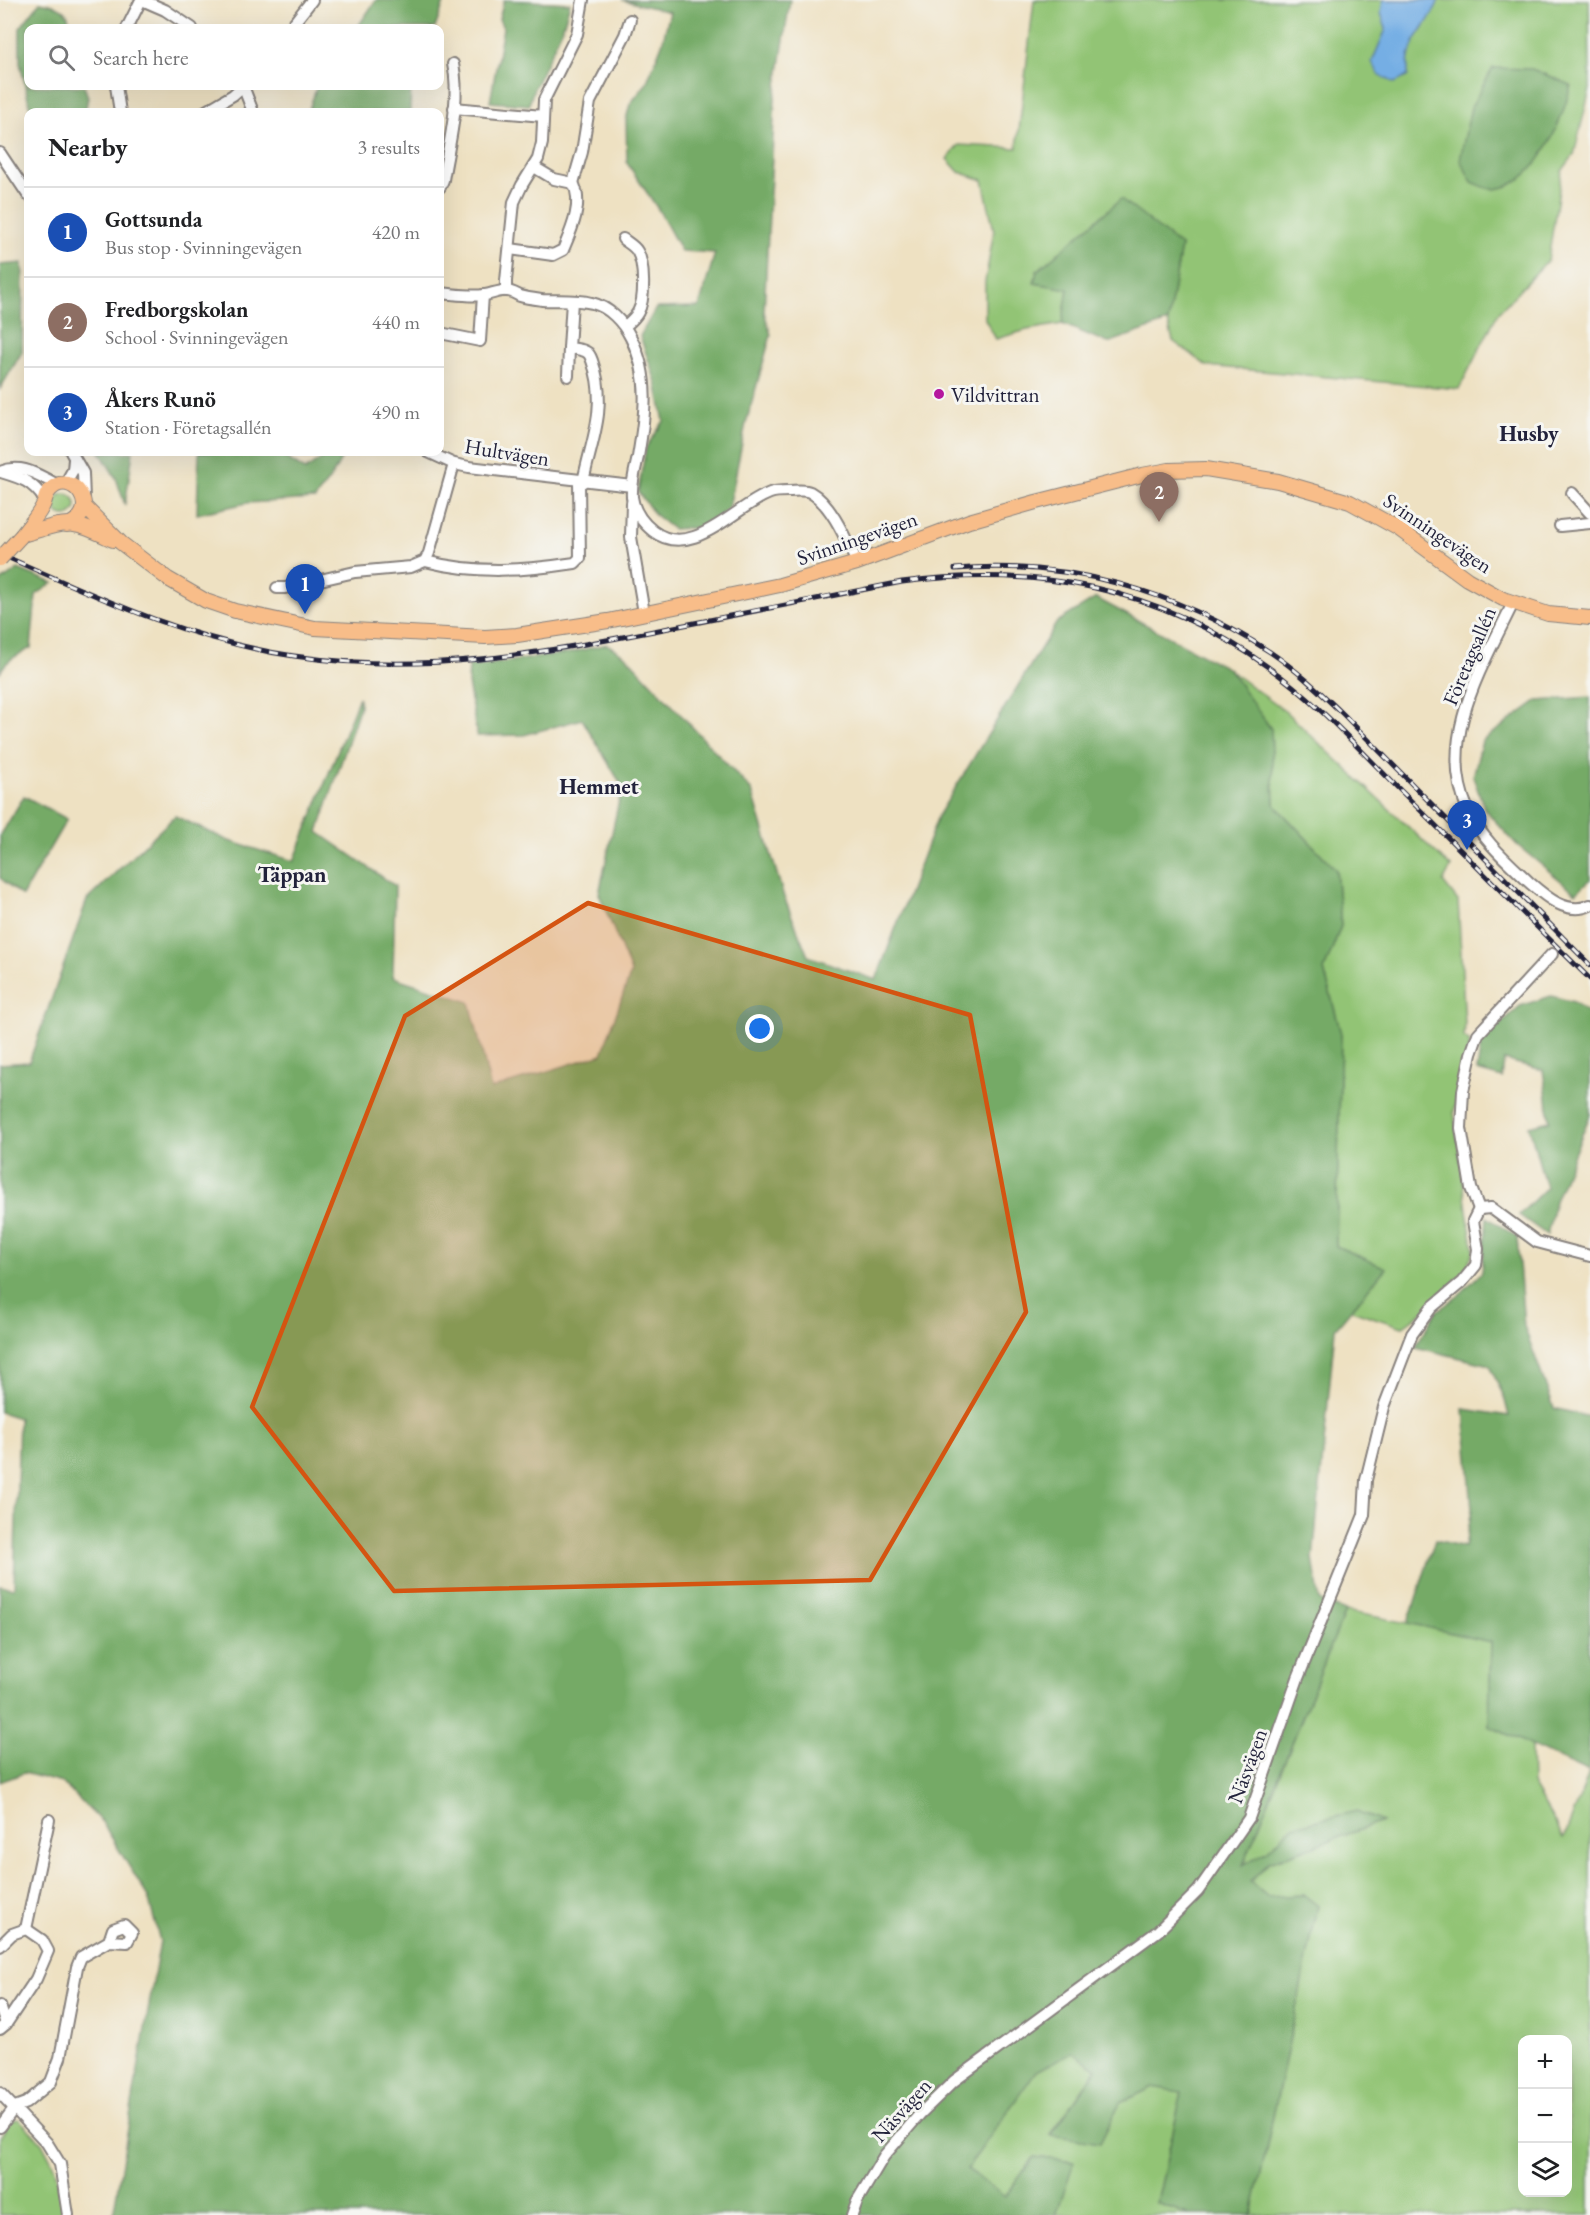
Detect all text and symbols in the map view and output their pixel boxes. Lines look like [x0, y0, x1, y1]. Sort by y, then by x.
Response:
search box [24, 24, 444, 90]
icon: search [45, 41, 78, 74]
text: Search here [93, 43, 188, 72]
text: Nearby [48, 130, 128, 164]
text: 3 results [357, 134, 420, 160]
text: Gottsunda [105, 205, 203, 234]
text: 1 [62, 219, 73, 245]
text: 420 m [372, 219, 420, 245]
text: Bus stop · Svinningevägen [105, 234, 302, 260]
text: Fredborgskolan [105, 295, 249, 324]
text: 2 [62, 309, 73, 335]
text: 440 m [372, 309, 420, 335]
text: School · Svinningevägen [105, 324, 289, 350]
place label: Vildvittran [951, 381, 1040, 408]
text: Åkers Runö [105, 385, 216, 414]
marker: Vildvittran [932, 387, 946, 401]
text: 3 [62, 399, 73, 425]
text: 490 m [372, 399, 420, 425]
text: Station · Företagsallén [105, 414, 272, 440]
district label: Husby [1499, 419, 1559, 448]
street label: Hultvägen [463, 432, 551, 472]
pin: 2 [1140, 472, 1178, 522]
street label: Svinningevägen [1378, 487, 1498, 579]
street label: Svinningevägen [793, 505, 921, 571]
pin: 1 [286, 564, 324, 614]
street label: Företagsallén [1436, 603, 1502, 709]
district label: Hemmet [559, 772, 640, 801]
pin: 3 [1448, 800, 1486, 850]
district label: Täppan [258, 860, 327, 889]
your location [745, 1014, 774, 1043]
street label: Näsvägen [1221, 1725, 1273, 1807]
map controls [1518, 2035, 1572, 2197]
button: + [1518, 2035, 1572, 2089]
street label: Näsvägen [865, 2072, 937, 2148]
button: − [1518, 2089, 1572, 2143]
button: layers [1518, 2143, 1572, 2197]

